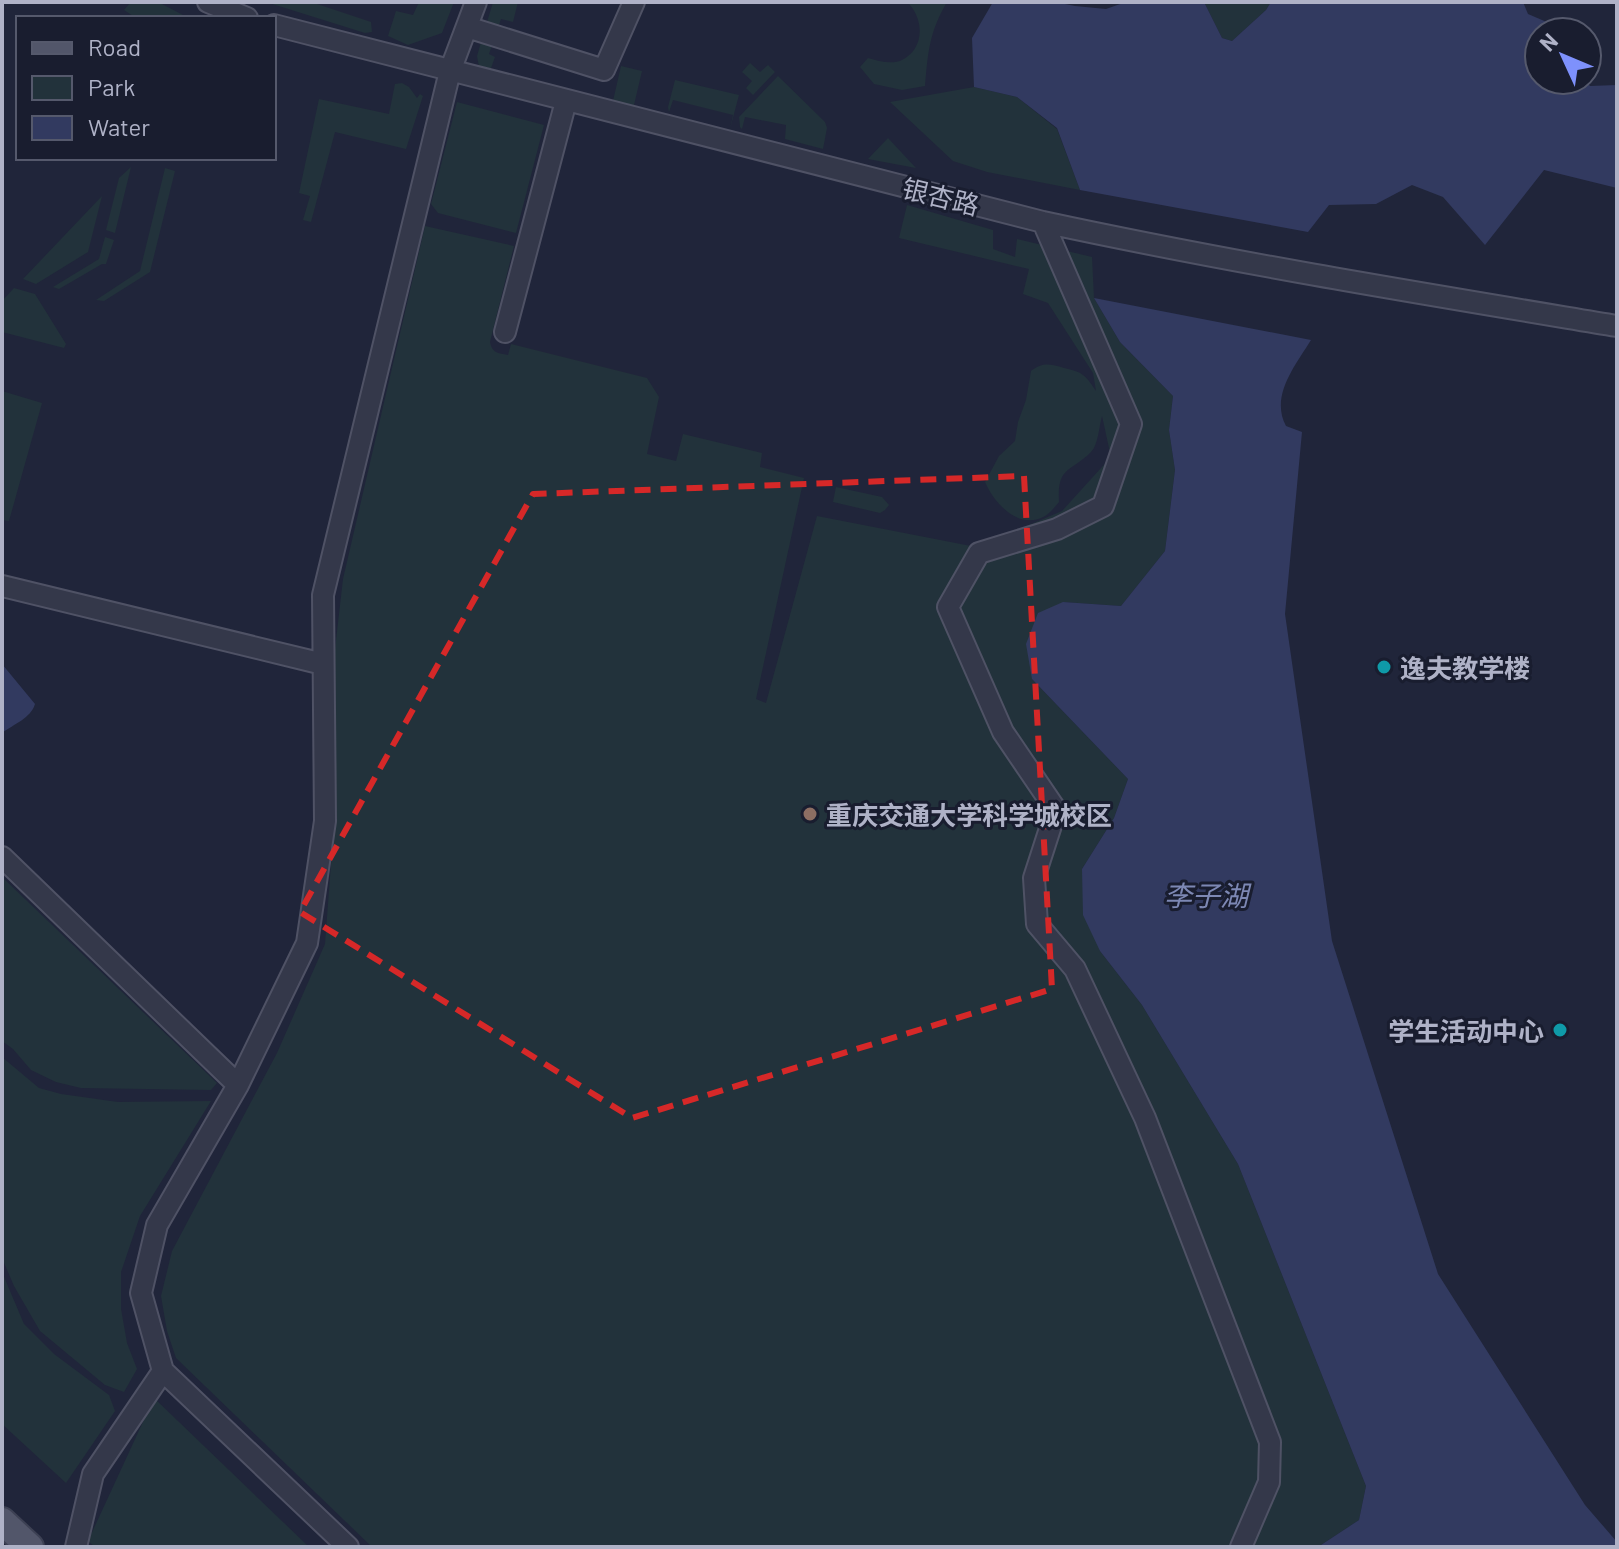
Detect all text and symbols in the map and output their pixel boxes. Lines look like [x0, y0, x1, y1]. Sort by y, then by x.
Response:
legend [16, 16, 276, 160]
north arrow [1523, 16, 1603, 96]
text: N [1533, 27, 1562, 56]
text: Road [88, 32, 141, 61]
text: Park [88, 72, 135, 101]
text: Water [88, 112, 150, 141]
street label: 银杏路 [899, 172, 983, 220]
place label: 逸夫教学楼 [1400, 652, 1530, 683]
marker: 逸夫教学楼 [1375, 658, 1393, 676]
place label: 重庆交通大学科学城校区 [826, 799, 1112, 830]
marker: 重庆交通大学科学城校区 [801, 805, 819, 823]
water label: 李子湖 [1164, 878, 1252, 912]
place label: 学生活动中心 [1388, 1015, 1544, 1046]
marker: 学生活动中心 [1551, 1021, 1569, 1039]

